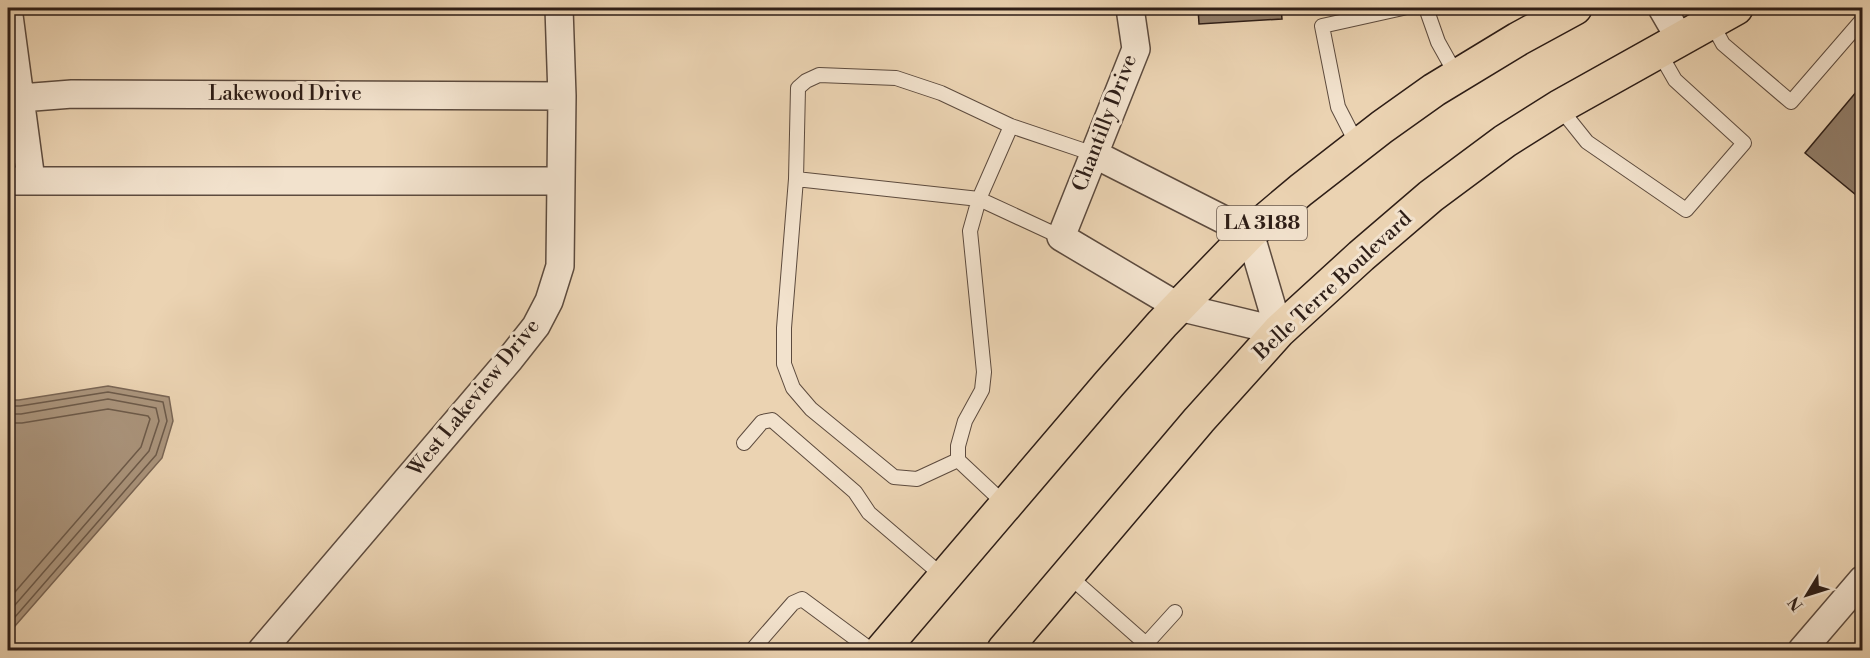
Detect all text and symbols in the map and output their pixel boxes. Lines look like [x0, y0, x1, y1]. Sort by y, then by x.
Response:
street label: Chantilly Drive [1067, 51, 1143, 195]
street label: Lakewood Drive [208, 81, 362, 107]
road number: LA 3188 [1217, 206, 1307, 240]
street label: Belle Terre Boulevard [1248, 206, 1417, 367]
street label: West Lakeview Drive [402, 314, 546, 483]
north arrow [1777, 565, 1837, 625]
text: N [1784, 592, 1808, 615]

